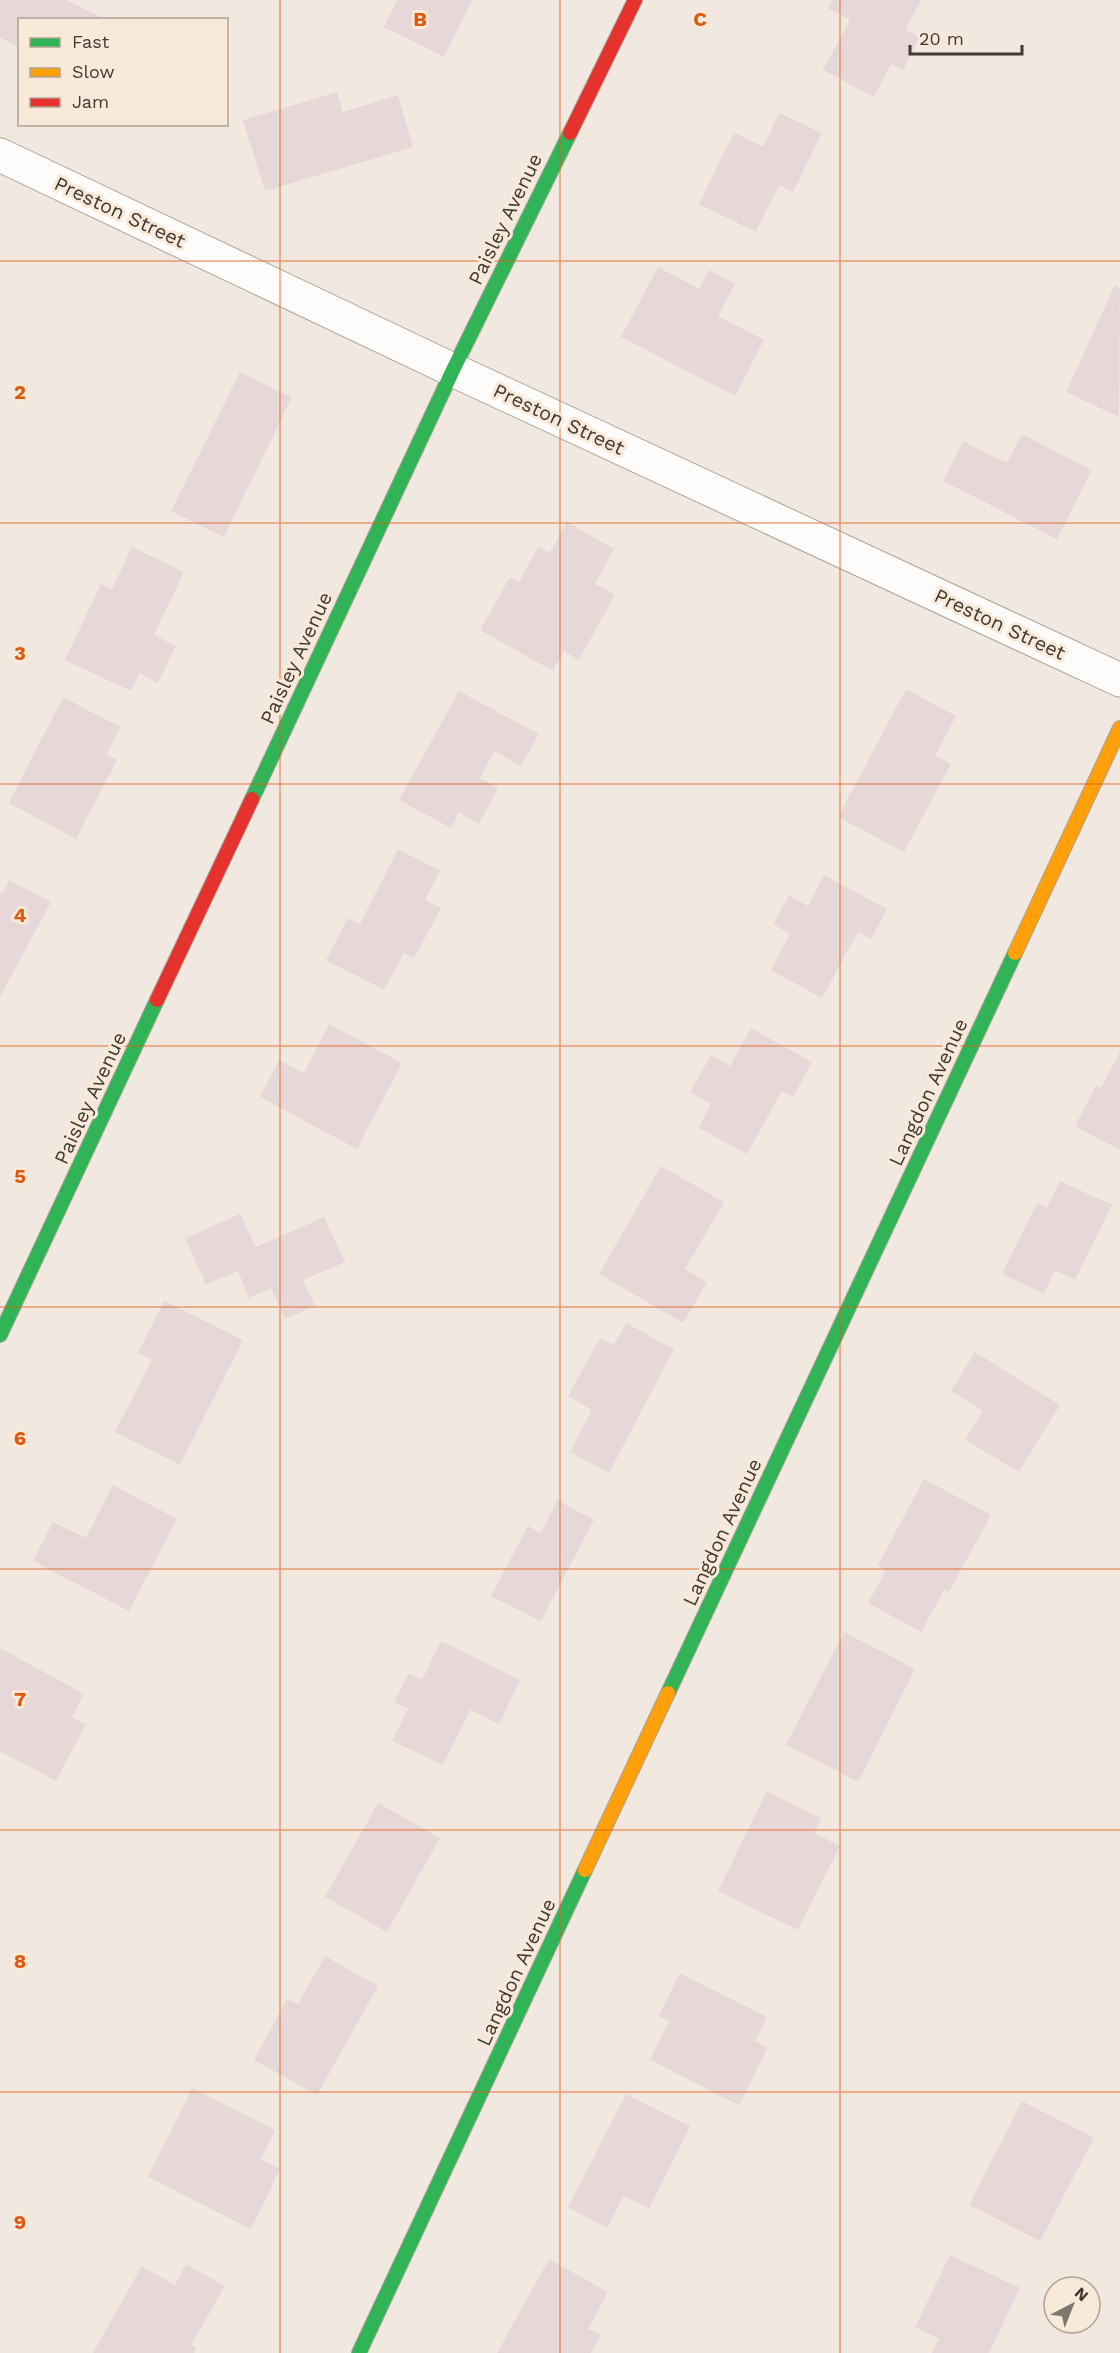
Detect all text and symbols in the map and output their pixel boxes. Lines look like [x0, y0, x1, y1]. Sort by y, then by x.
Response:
text: B [413, 7, 427, 31]
text: C [693, 7, 707, 31]
legend [18, 18, 228, 126]
scale bar [910, 18, 1022, 56]
text: 20 m [919, 28, 964, 49]
text: Fast [72, 31, 110, 52]
text: Slow [72, 61, 115, 82]
text: Jam [72, 91, 109, 112]
street label: Paisley Avenue [463, 149, 547, 289]
street label: Preston Street [51, 171, 190, 253]
street label: Preston Street [490, 378, 629, 460]
text: 2 [14, 380, 26, 404]
street label: Preston Street [931, 583, 1070, 665]
street label: Paisley Avenue [255, 588, 337, 728]
text: 3 [14, 641, 26, 665]
text: 4 [14, 903, 27, 927]
street label: Langdon Avenue [883, 1014, 973, 1170]
street label: Paisley Avenue [49, 1028, 131, 1168]
text: 5 [14, 1164, 26, 1188]
text: 6 [14, 1426, 26, 1450]
street label: Langdon Avenue [677, 1454, 767, 1610]
text: 7 [14, 1687, 26, 1711]
street label: Langdon Avenue [471, 1894, 561, 2050]
text: 8 [14, 1949, 26, 1973]
text: 9 [14, 2210, 26, 2234]
north arrow [1042, 2275, 1102, 2335]
text: N [1071, 2283, 1092, 2305]

